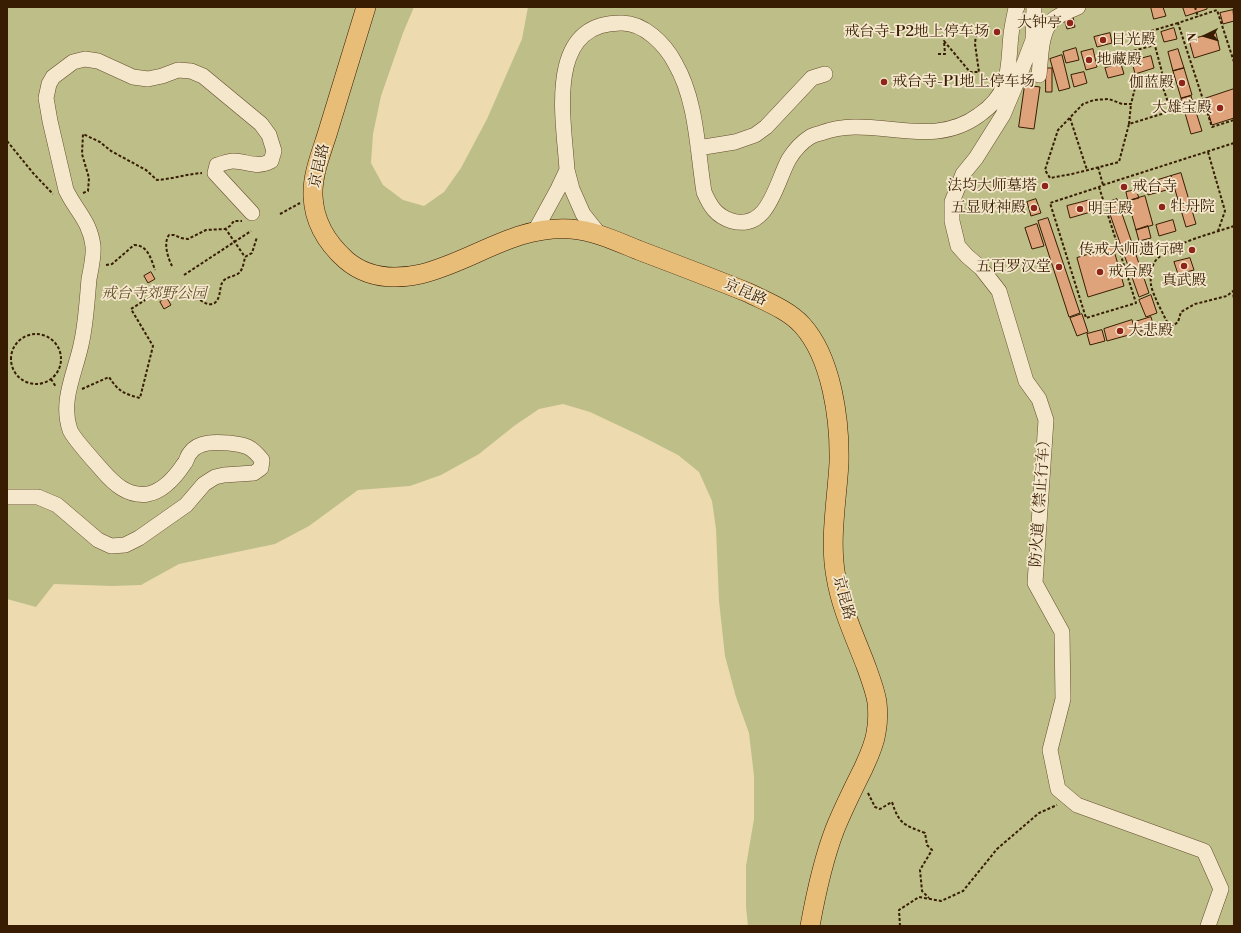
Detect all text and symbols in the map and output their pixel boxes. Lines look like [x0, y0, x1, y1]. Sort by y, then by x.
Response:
place label: 大钟亭 [1017, 14, 1062, 32]
north arrow [1185, 16, 1225, 56]
marker: 大钟亭 [1065, 18, 1075, 28]
place label: 戒台寺-P2地上停车场 [844, 23, 989, 41]
marker: 戒台寺-P2地上停车场 [992, 27, 1002, 37]
place label: 日光殿 [1111, 31, 1156, 49]
text: N [1186, 32, 1200, 42]
marker: 日光殿 [1098, 35, 1108, 45]
place label: 地藏殿 [1097, 51, 1142, 69]
marker: 地藏殿 [1084, 55, 1094, 65]
place label: 戒台寺-P1地上停车场 [892, 73, 1035, 91]
place label: 伽蓝殿 [1129, 74, 1174, 92]
marker: 戒台寺-P1地上停车场 [879, 77, 889, 87]
marker: 伽蓝殿 [1177, 78, 1187, 88]
place label: 大雄宝殿 [1152, 99, 1212, 117]
marker: 大雄宝殿 [1215, 103, 1225, 113]
street label: 京昆路 [306, 142, 334, 190]
place label: 法均大师墓塔 [947, 177, 1037, 195]
place label: 戒台寺 [1132, 178, 1177, 196]
marker: 法均大师墓塔 [1040, 181, 1050, 191]
marker: 戒台寺 [1119, 182, 1129, 192]
place label: 牡丹院 [1170, 198, 1215, 216]
place label: 五显财神殿 [951, 199, 1026, 217]
place label: 明王殿 [1088, 200, 1133, 218]
marker: 牡丹院 [1157, 202, 1167, 212]
marker: 五显财神殿 [1029, 203, 1039, 213]
marker: 明王殿 [1075, 204, 1085, 214]
place label: 传戒大师遗行碑 [1079, 241, 1184, 259]
marker: 传戒大师遗行碑 [1187, 245, 1197, 255]
place label: 五百罗汉堂 [976, 258, 1051, 276]
marker: 真武殿 [1179, 261, 1189, 271]
marker: 五百罗汉堂 [1054, 262, 1064, 272]
place label: 戒台殿 [1108, 263, 1153, 281]
marker: 戒台殿 [1095, 267, 1105, 277]
place label: 真武殿 [1162, 272, 1206, 290]
street label: 京昆路 [721, 276, 769, 310]
park label: 戒台寺郊野公园 [102, 285, 206, 303]
place label: 大悲殿 [1128, 322, 1173, 340]
marker: 大悲殿 [1115, 326, 1125, 336]
street label: 防火道（禁止行车） [1027, 432, 1055, 568]
street label: 京昆路 [828, 574, 858, 622]

